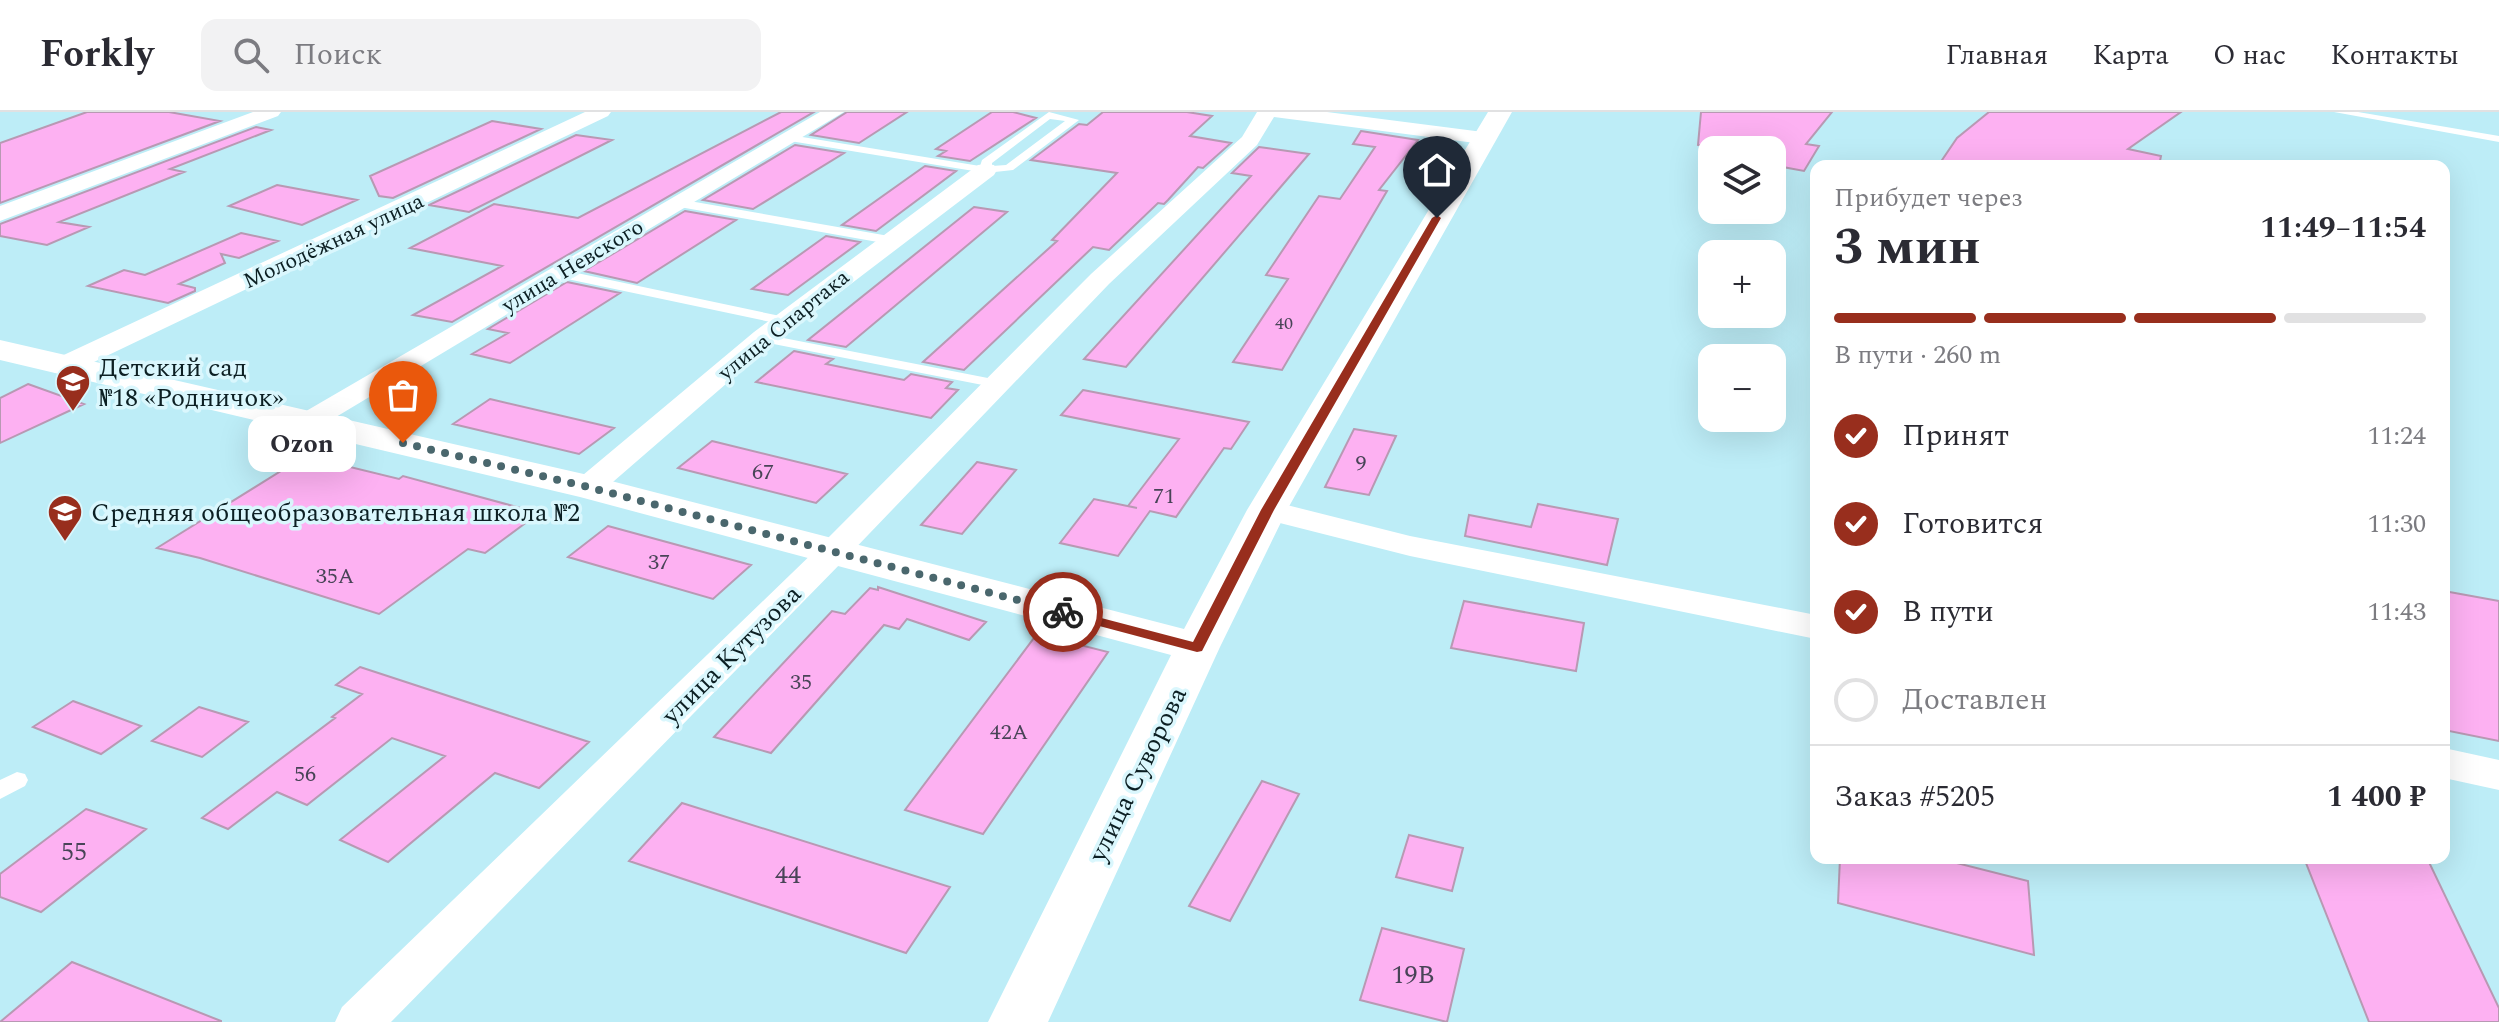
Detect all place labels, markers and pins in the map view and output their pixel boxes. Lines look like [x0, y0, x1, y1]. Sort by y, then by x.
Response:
pin [1403, 136, 1471, 218]
place label: Детский сад №18 «Родничок» [99, 348, 284, 418]
pin [369, 361, 437, 443]
school or university icon: Детский сад №18 «Родничок» [54, 363, 92, 413]
callout: Ozon [247, 415, 355, 471]
school or university icon: Средняя общеобразовательная школа №2 [46, 493, 84, 543]
place label: Средняя общеобразовательная школа №2 [91, 493, 580, 533]

